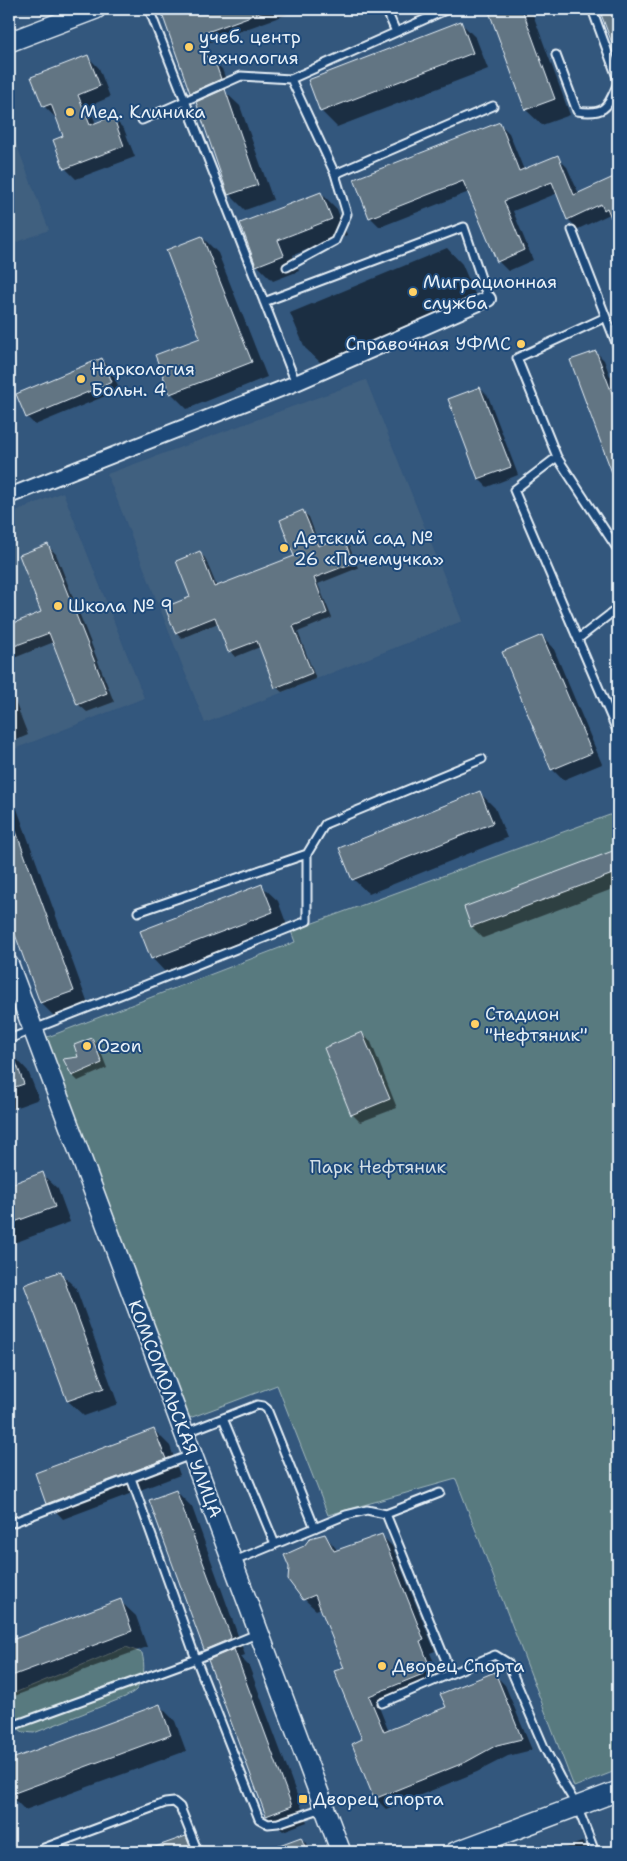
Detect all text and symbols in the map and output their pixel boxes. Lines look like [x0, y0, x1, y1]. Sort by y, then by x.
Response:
place label: учеб. центр Технология [199, 25, 301, 70]
marker: учеб. центр Технология [183, 41, 195, 53]
place label: Мед. Клиника [80, 100, 205, 124]
marker: Мед. Клиника [64, 106, 76, 118]
place label: Миграционная служба [423, 270, 557, 315]
marker: Миграционная служба [407, 286, 419, 298]
place label: Справочная УФМС [345, 332, 511, 356]
marker: Справочная УФМС [515, 338, 527, 350]
place label: Наркология Больн. 4 [91, 357, 195, 402]
marker: Наркология Больн. 4 [75, 373, 87, 385]
place label: Детский сад № 26 «Почемучка» [294, 526, 444, 571]
marker: Детский сад № 26 «Почемучка» [278, 542, 290, 554]
place label: Школа № 9 [68, 594, 173, 618]
marker: Школа № 9 [52, 600, 64, 612]
place label: Стадион "Нефтяник" [485, 1002, 588, 1047]
marker: Стадион "Нефтяник" [469, 1018, 481, 1030]
place label: Ozon [97, 1034, 142, 1058]
marker: Ozon [81, 1040, 93, 1052]
park label: Парк Нефтяник [310, 1155, 447, 1179]
street label: КОМСОМОЛЬСКАЯ УЛИЦА [122, 1297, 228, 1521]
place label: Дворец Спорта [392, 1654, 525, 1678]
marker: Дворец Спорта [376, 1660, 388, 1672]
place label: Дворец спорта [313, 1787, 444, 1811]
marker: Дворец спорта [297, 1793, 309, 1805]

